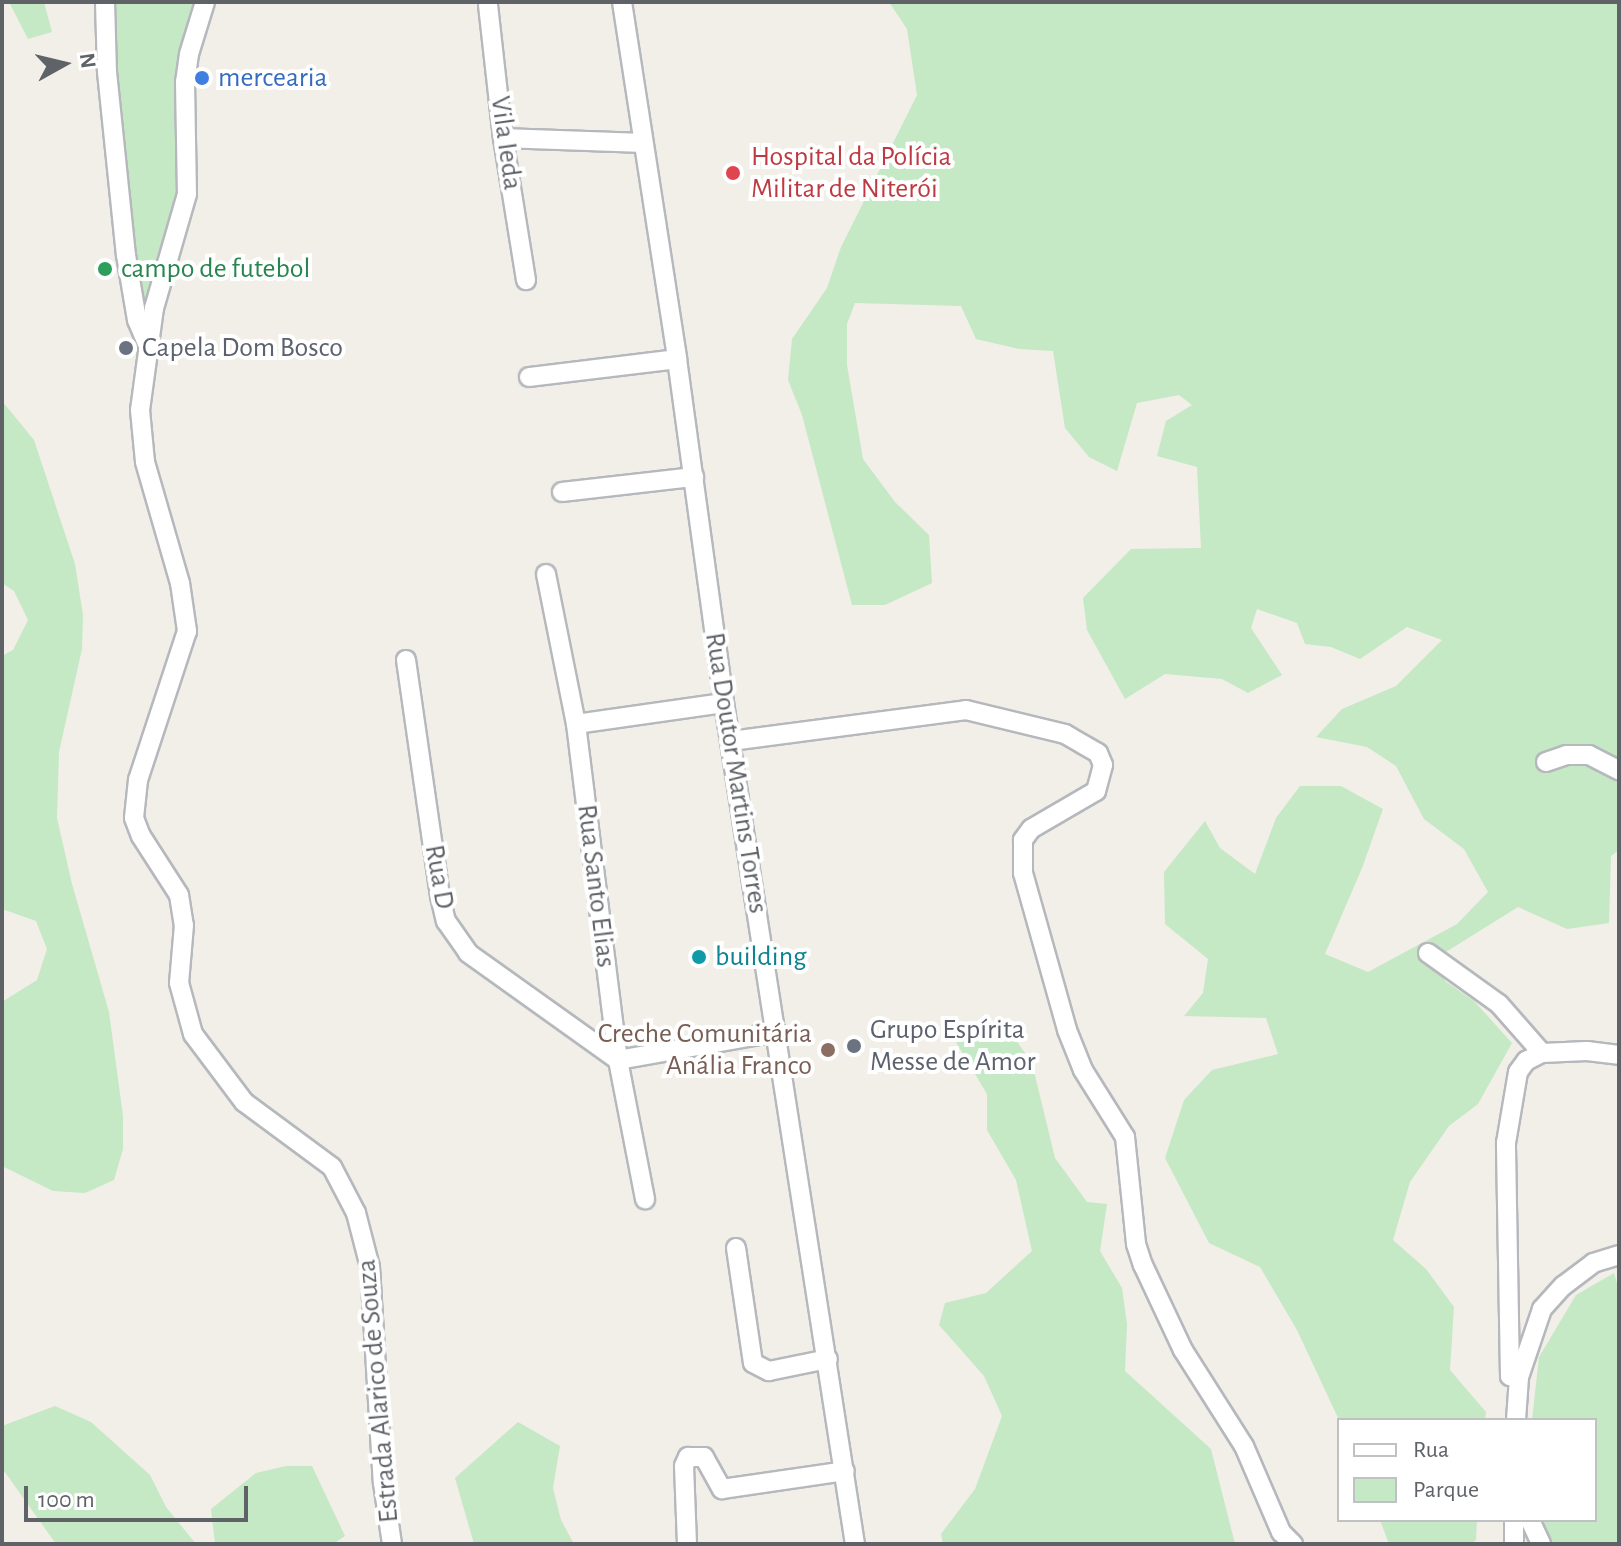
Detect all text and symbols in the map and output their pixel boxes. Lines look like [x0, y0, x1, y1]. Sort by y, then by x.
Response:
north arrow [24, 24, 104, 104]
text: N [76, 52, 100, 70]
place label: mercearia [218, 61, 327, 95]
marker: mercearia [193, 69, 211, 87]
street label: Vila Ieda [483, 94, 529, 192]
place label: Hospital da Polícia Militar de Niterói [751, 140, 952, 206]
marker: Hospital da Polícia Militar de Niterói [722, 162, 744, 184]
place label: campo de futebol [121, 252, 310, 286]
marker: campo de futebol [96, 260, 114, 278]
place label: Capela Dom Bosco [142, 331, 343, 365]
marker: Capela Dom Bosco [117, 339, 135, 357]
street label: Rua Doutor Martins Torres [697, 630, 775, 916]
street label: Rua Santo Elias [569, 803, 623, 969]
street label: Rua D [417, 842, 461, 912]
place label: building [715, 940, 807, 974]
marker: building [690, 948, 708, 966]
place label: Grupo Espírita Messe de Amor [870, 1013, 1036, 1079]
place label: Creche Comunitária Anália Franco [598, 1017, 812, 1083]
marker: Grupo Espírita Messe de Amor [845, 1037, 863, 1055]
marker: Creche Comunitária Anália Franco [819, 1041, 837, 1059]
street label: Estrada Alarico de Souza [350, 1258, 406, 1524]
legend [1337, 1418, 1597, 1522]
text: Rua [1413, 1438, 1449, 1462]
scale bar [28, 1470, 252, 1520]
text: Parque [1413, 1478, 1479, 1502]
text: 100 m [38, 1488, 95, 1512]

